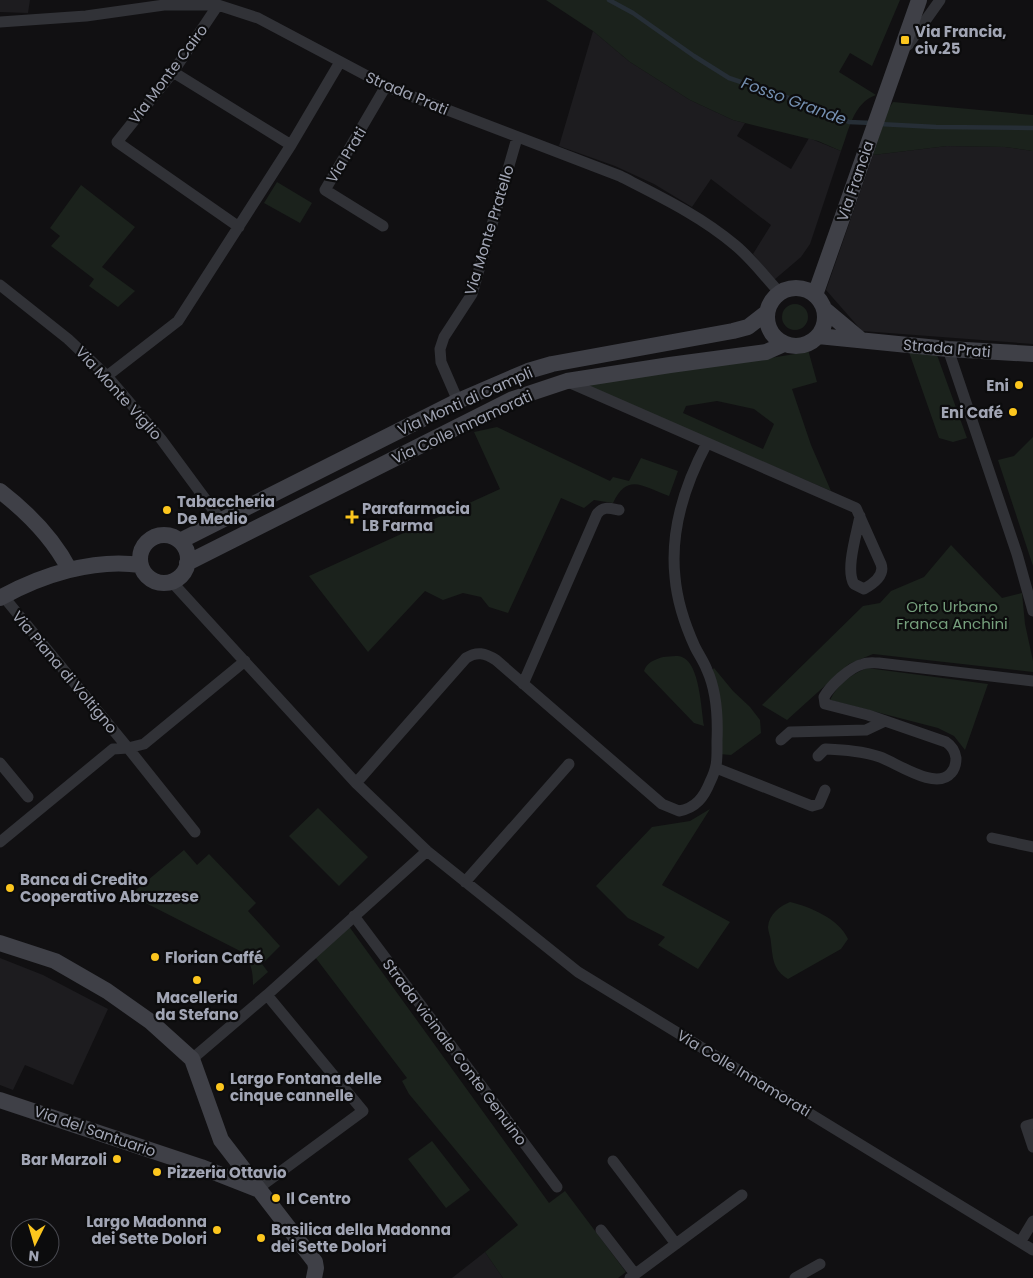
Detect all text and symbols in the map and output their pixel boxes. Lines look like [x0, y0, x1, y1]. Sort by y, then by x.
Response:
street label: Via Monte Cairo [124, 20, 212, 128]
place label: Via Francia, civ.25 [915, 21, 1007, 59]
marker: Via Francia, civ.25 [899, 34, 911, 46]
street label: Strada Prati [362, 66, 452, 120]
water label: Fosso Grande [738, 71, 850, 131]
street label: Via Prati [321, 123, 371, 187]
street label: Via Francia [831, 138, 879, 224]
street label: Via Monte Pratello [459, 162, 519, 298]
street label: Strada Prati [902, 334, 992, 362]
street label: Via Monte Viglio [71, 341, 167, 445]
street label: Via Monti di Campli [394, 362, 536, 440]
place label: Eni [986, 375, 1009, 396]
marker: Eni [1013, 379, 1025, 391]
street label: Via Colle Innamorati [388, 385, 536, 469]
place label: Eni Café [941, 402, 1003, 423]
marker: Eni Café [1007, 406, 1019, 418]
place label: Tabaccheria De Medio [177, 491, 275, 529]
place label: Parafarmacia LB Farma [362, 498, 470, 536]
marker: Tabaccheria De Medio [161, 504, 173, 516]
marker: Parafarmacia LB Farma [346, 511, 358, 523]
park label: Orto Urbano Franca Anchini [896, 596, 1008, 634]
street label: Via Piana di Voltigno [7, 606, 123, 738]
place label: Banca di Credito Cooperativo Abruzzese [20, 869, 199, 907]
marker: Banca di Credito Cooperativo Abruzzese [4, 882, 16, 894]
place label: Florian Caffé [165, 947, 263, 968]
marker: Florian Caffé [149, 951, 161, 963]
street label: Strada vicinale Conte Genuino [378, 954, 532, 1150]
marker: Macelleria da Stefano [191, 974, 203, 986]
place label: Macelleria da Stefano [155, 987, 239, 1025]
street label: Via Colle Innamorati [673, 1025, 815, 1121]
place label: Largo Fontana delle cinque cannelle [230, 1068, 382, 1106]
marker: Largo Fontana delle cinque cannelle [214, 1081, 226, 1093]
street label: Via del Santuario [31, 1100, 159, 1162]
place label: Bar Marzoli [21, 1149, 107, 1170]
marker: Bar Marzoli [111, 1153, 123, 1165]
place label: Pizzeria Ottavio [167, 1162, 287, 1183]
marker: Pizzeria Ottavio [151, 1166, 163, 1178]
place label: Il Centro [286, 1188, 351, 1209]
marker: Il Centro [270, 1192, 282, 1204]
place label: Largo Madonna dei Sette Dolori [86, 1211, 207, 1249]
north arrow [10, 1218, 60, 1268]
place label: Basilica della Madonna dei Sette Dolori [271, 1219, 451, 1257]
marker: Largo Madonna dei Sette Dolori [211, 1224, 223, 1236]
marker: Basilica della Madonna dei Sette Dolori [255, 1232, 267, 1244]
text: N [28, 1246, 40, 1266]

